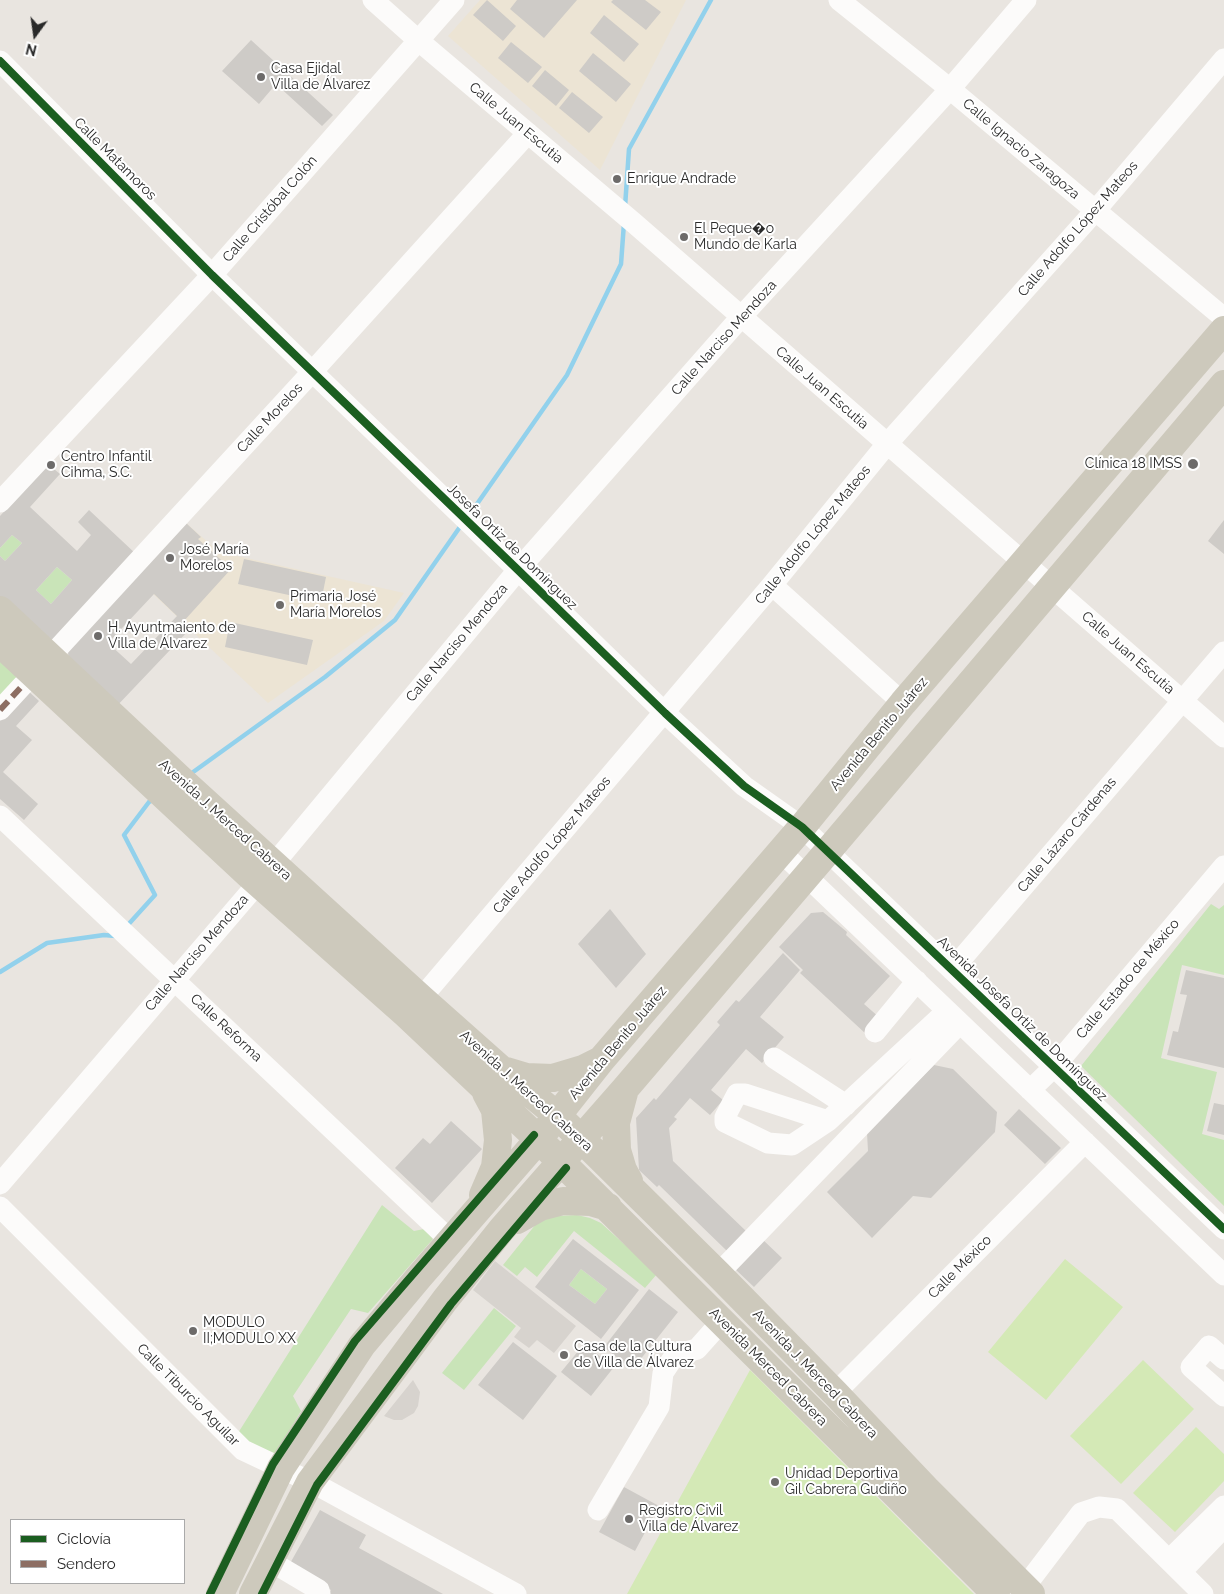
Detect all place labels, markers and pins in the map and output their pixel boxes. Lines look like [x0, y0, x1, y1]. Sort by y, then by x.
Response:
place label: Casa Ejidal Villa de Álvarez [271, 61, 371, 94]
marker: Casa Ejidal Villa de Álvarez [255, 71, 267, 83]
place label: Enrique Andrade [627, 171, 736, 187]
marker: Enrique Andrade [611, 173, 623, 185]
place label: El Peque�o Mundo de Karla [694, 221, 797, 253]
marker: El Peque�o Mundo de Karla [678, 231, 690, 243]
place label: Centro Infantil Cihma, S.C. [61, 449, 152, 482]
place label: Clínica 18 IMSS [1085, 456, 1182, 472]
marker: Clínica 18 IMSS [1186, 457, 1200, 471]
marker: Centro Infantil Cihma, S.C. [45, 459, 57, 471]
place label: José María Morelos [180, 542, 249, 574]
marker: José María Morelos [164, 552, 176, 564]
place label: Primaria José María Morelos [290, 589, 381, 622]
marker: Primaria José María Morelos [274, 599, 286, 611]
place label: H. Ayuntmaiento de Villa de Álvarez [108, 620, 235, 652]
marker: H. Ayuntmaiento de Villa de Álvarez [92, 630, 104, 642]
place label: MODULO II;MODULO XX [203, 1315, 296, 1348]
marker: MODULO II;MODULO XX [187, 1325, 199, 1337]
place label: Casa de la Cultura de Villa de Álvarez [574, 1339, 694, 1371]
marker: Casa de la Cultura de Villa de Álvarez [558, 1349, 570, 1361]
place label: Unidad Deportiva Gil Cabrera Gudiño [785, 1466, 907, 1498]
marker: Unidad Deportiva Gil Cabrera Gudiño [769, 1476, 781, 1488]
place label: Registro Civil Villa de Álvarez [639, 1503, 739, 1535]
marker: Registro Civil Villa de Álvarez [623, 1513, 635, 1525]

